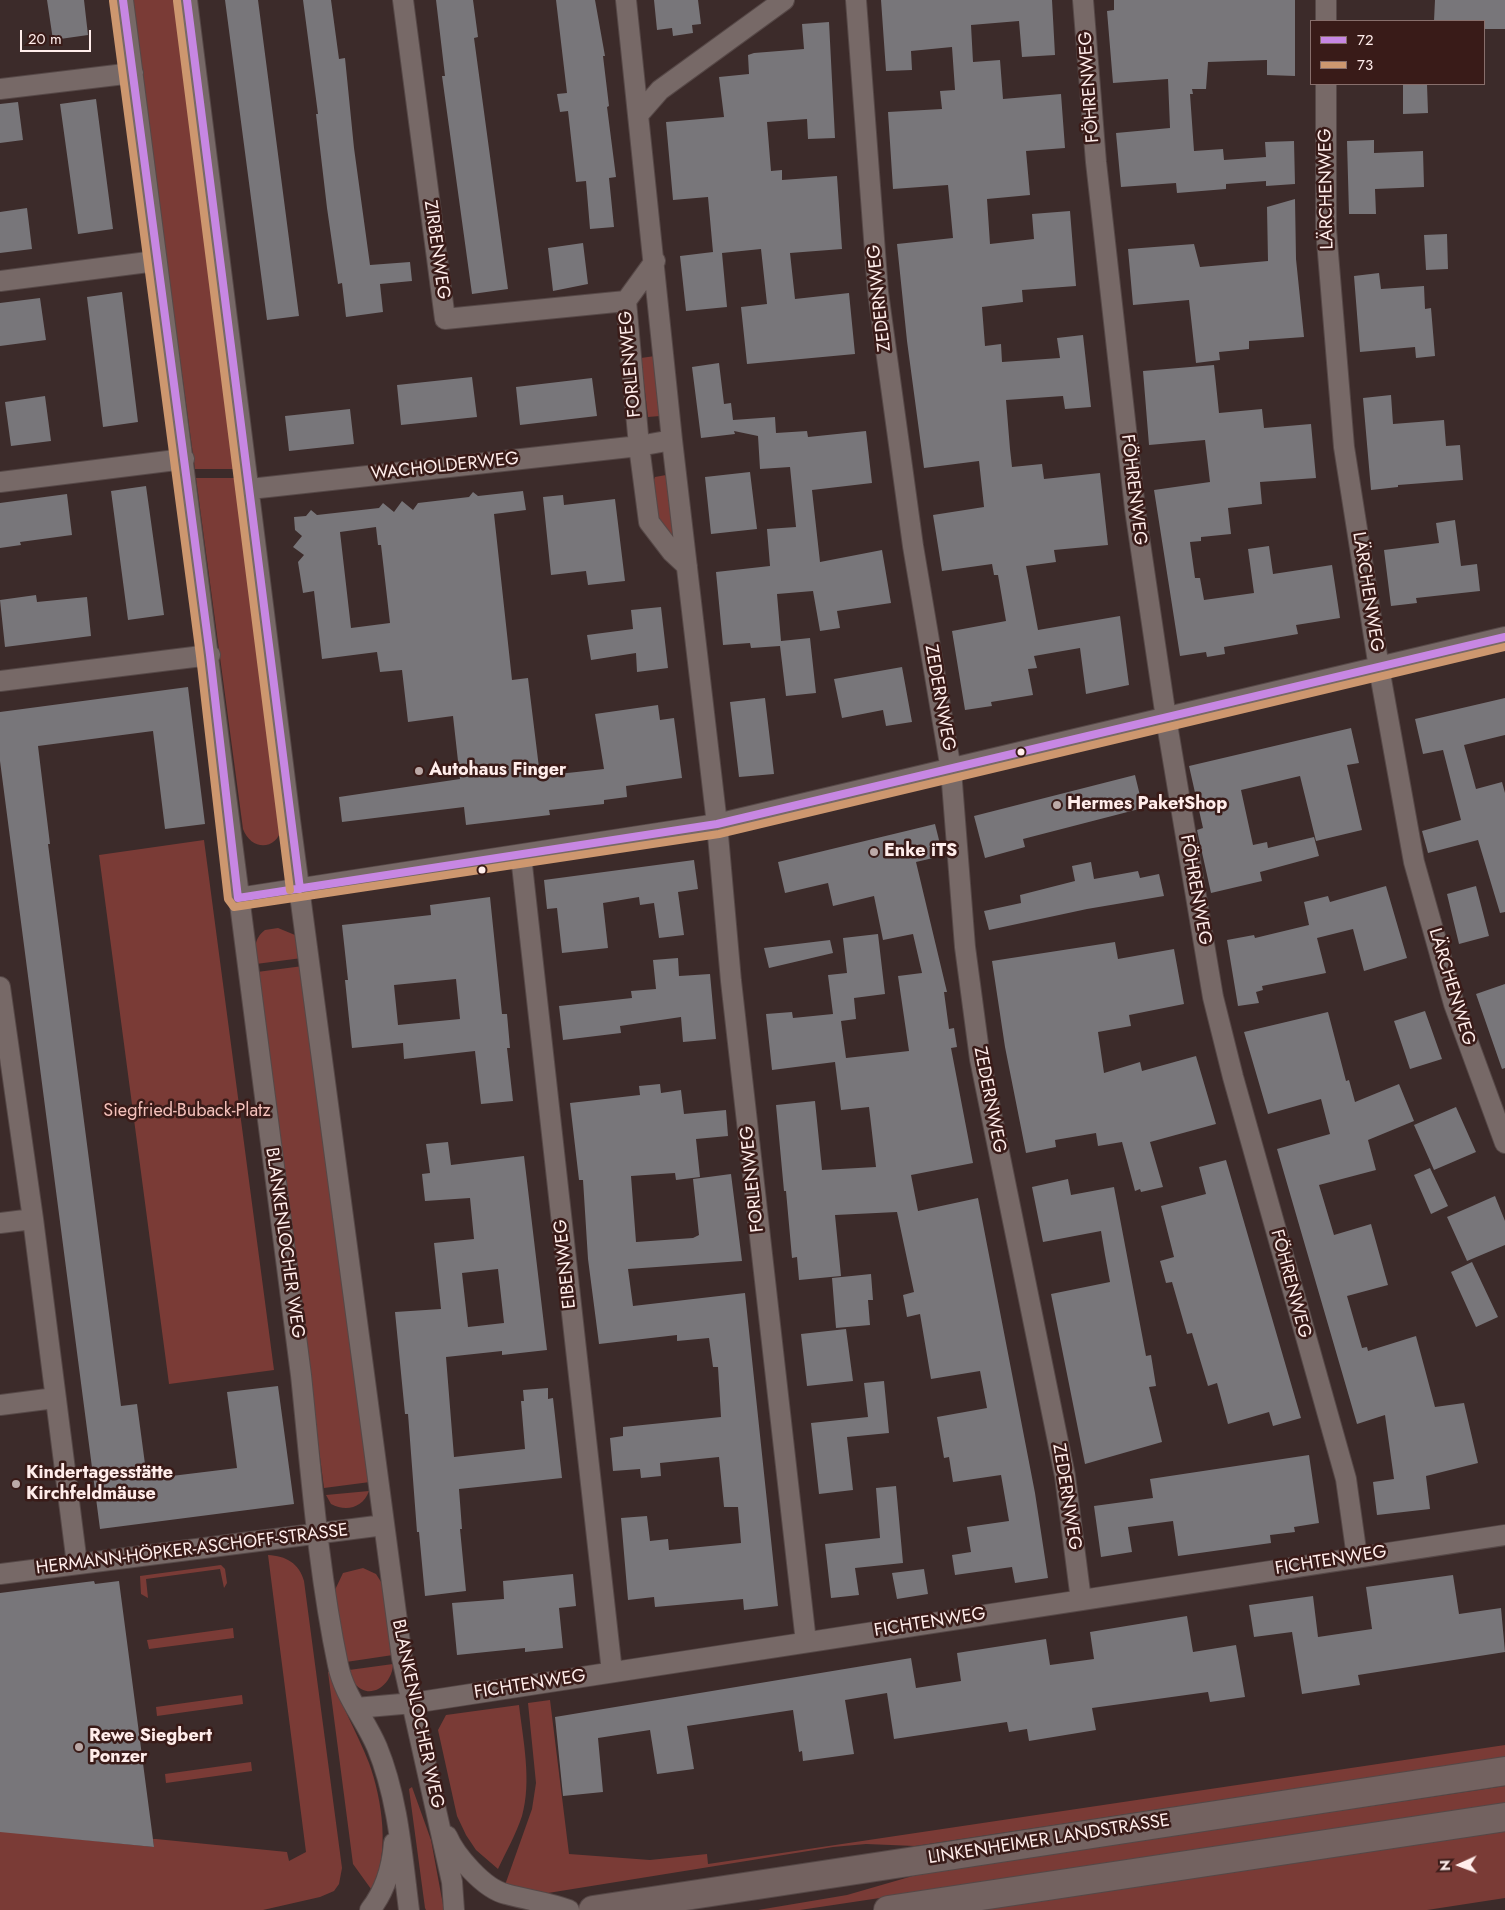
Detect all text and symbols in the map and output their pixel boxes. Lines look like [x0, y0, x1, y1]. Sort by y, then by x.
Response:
scale bar [22, 20, 94, 52]
legend [1310, 20, 1485, 85]
text: 20 m [28, 28, 62, 50]
text: 72 [1357, 29, 1373, 51]
street label: FÖHRENWEG [1075, 31, 1105, 143]
text: 73 [1357, 54, 1373, 76]
street label: LÄRCHENWEG [1315, 128, 1339, 250]
street label: ZIRBENWEG [418, 199, 454, 301]
street label: ZEDERNWEG [864, 243, 896, 353]
street label: FORLENWEG [616, 310, 646, 418]
street label: FÖHRENWEG [1115, 433, 1151, 547]
street label: WACHOLDERWEG [370, 448, 520, 486]
street label: LÄRCHENWEG [1347, 530, 1387, 654]
street label: ZEDERNWEG [919, 643, 959, 753]
unlabelled marker [1016, 747, 1026, 757]
place label: Autohaus Finger [429, 760, 566, 782]
marker: Autohaus Finger [413, 765, 425, 777]
place label: Hermes PaketShop [1067, 794, 1227, 816]
marker: Hermes PaketShop [1051, 799, 1063, 811]
street label: FÖHRENWEG [1175, 833, 1215, 947]
place label: Enke iTS [884, 841, 957, 863]
marker: Enke iTS [868, 846, 880, 858]
unlabelled marker [477, 865, 487, 875]
street label: LÄRCHENWEG [1423, 926, 1479, 1048]
street label: ZEDERNWEG [968, 1045, 1010, 1155]
park label: Siegfried-Buback-Platz [103, 1101, 271, 1123]
street label: FORLENWEG [737, 1125, 769, 1233]
street label: BLANKENLOCHER WEG [260, 1146, 308, 1340]
street label: EIBENWEG [551, 1218, 581, 1310]
street label: FÖHRENWEG [1265, 1227, 1315, 1341]
street label: ZEDERNWEG [1047, 1442, 1085, 1552]
place label: Kindertagesstätte Kirchfeldmäuse [26, 1463, 173, 1506]
marker: Kindertagesstätte Kirchfeldmäuse [10, 1478, 22, 1490]
street label: HERMANN-HÖPKER-ASCHOFF-STRASSE [35, 1520, 349, 1580]
street label: FICHTENWEG [1274, 1542, 1388, 1580]
street label: FICHTENWEG [873, 1604, 987, 1642]
street label: BLANKENLOCHER WEG [386, 1618, 448, 1810]
street label: FICHTENWEG [473, 1666, 587, 1704]
place label: Rewe Siegbert Ponzer [89, 1726, 212, 1768]
marker: Rewe Siegbert Ponzer [73, 1741, 85, 1753]
street label: LINKENHEIMER LANDSTRASSE [927, 1810, 1171, 1870]
north arrow [1435, 1840, 1485, 1890]
text: N [1435, 1860, 1455, 1871]

